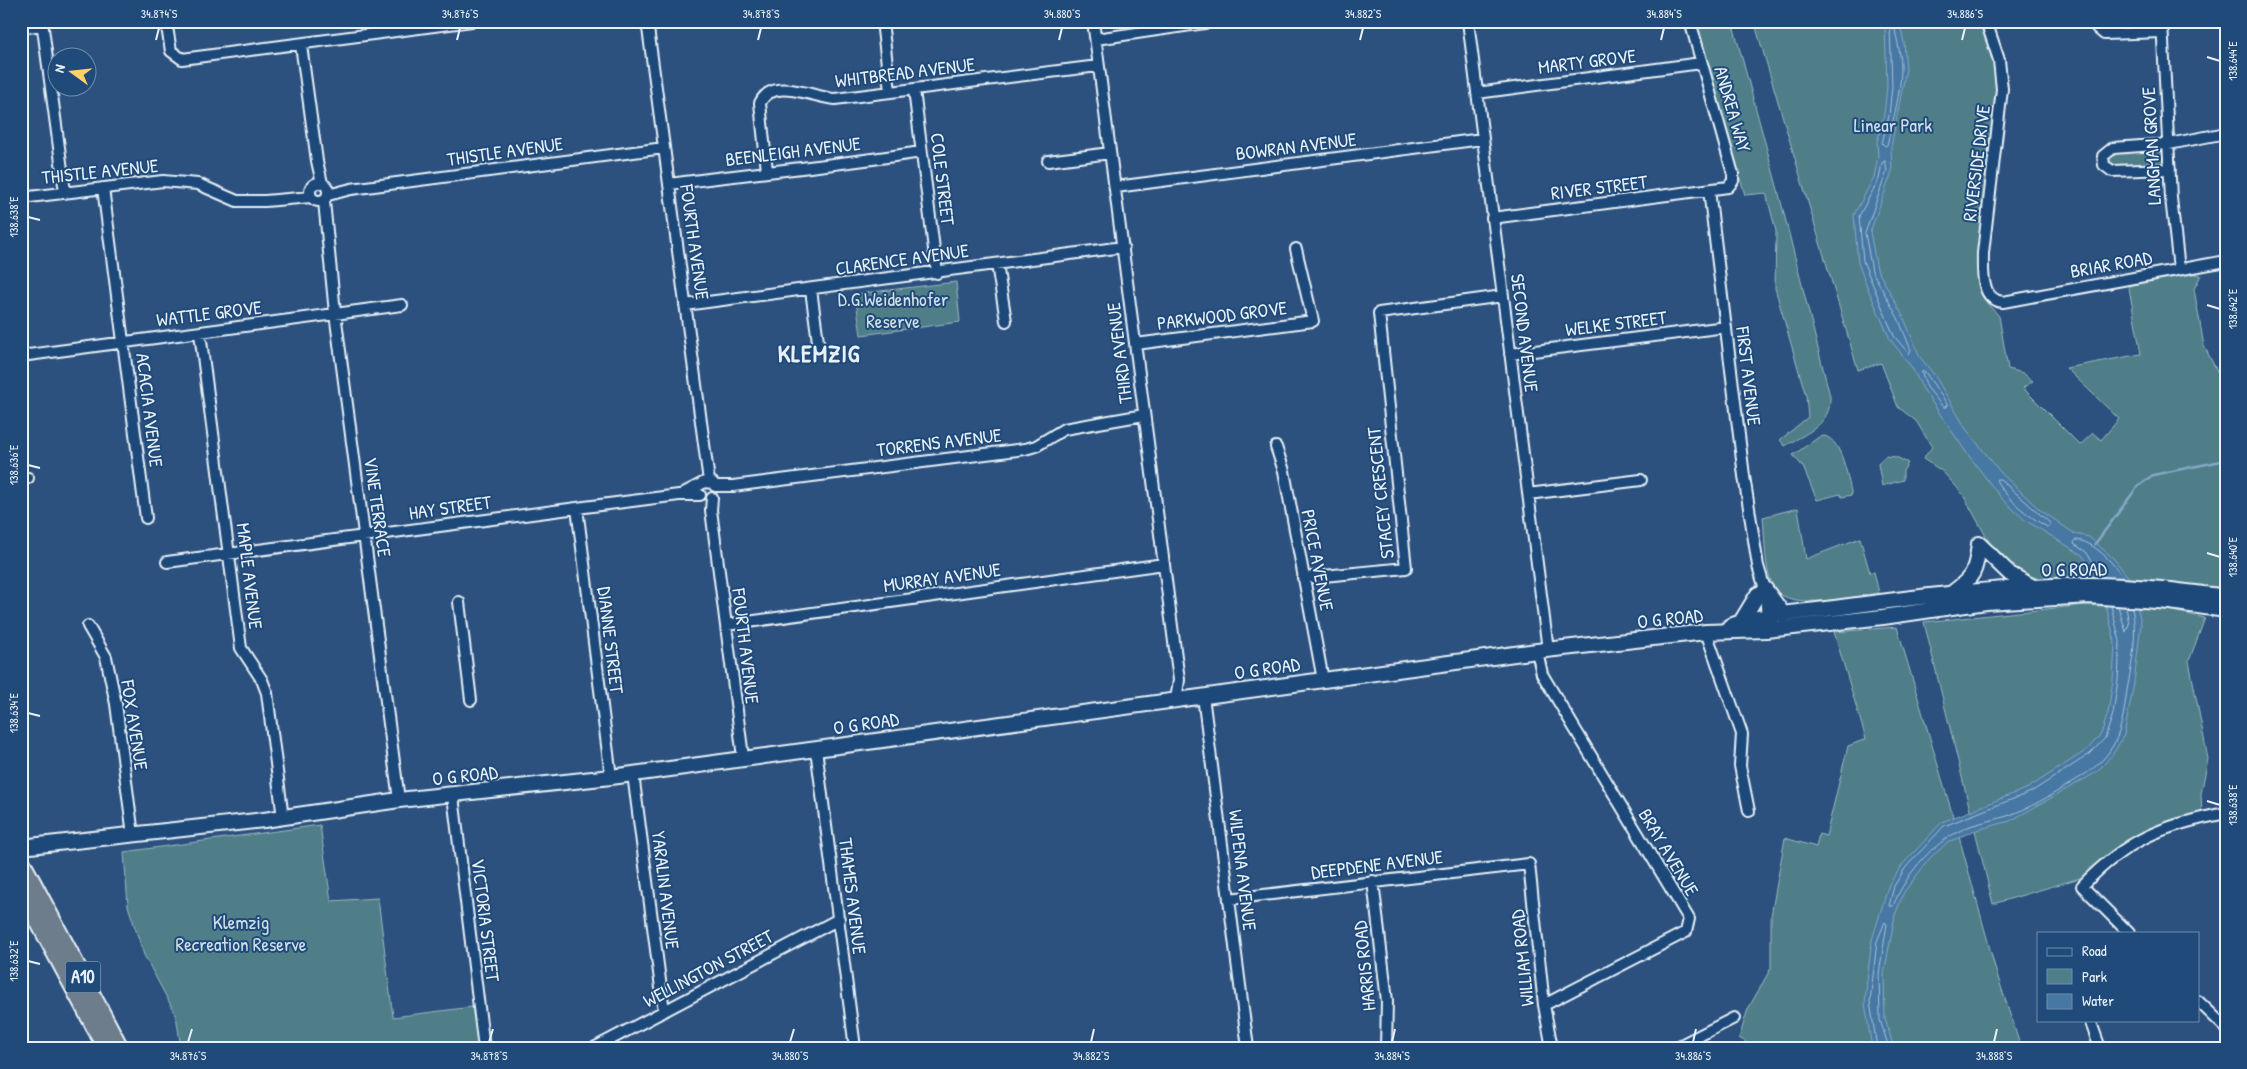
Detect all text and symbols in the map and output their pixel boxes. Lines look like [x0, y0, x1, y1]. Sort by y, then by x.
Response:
text: 34.874°S [141, 5, 178, 22]
text: 34.876°S [442, 5, 479, 22]
text: 34.878°S [742, 5, 780, 22]
text: 34.880°S [1044, 5, 1081, 22]
text: 34.882°S [1345, 5, 1382, 22]
text: 34.884°S [1646, 5, 1682, 22]
text: 34.886°S [1947, 5, 1983, 22]
text: 138.644°E [2224, 41, 2241, 81]
street label: MARTY GROVE [1537, 42, 1638, 80]
north arrow [48, 48, 98, 98]
street label: WHITBREAD AVENUE [834, 50, 977, 93]
text: N [49, 62, 69, 75]
street label: ANDREA WAY [1708, 63, 1758, 156]
street label: LANGMAN GROVE [2135, 86, 2167, 206]
street label: RIVERSIDE DRIVE [1956, 103, 1996, 223]
park label: Linear Park [1854, 112, 1932, 138]
street label: BOWRAN AVENUE [1234, 126, 1359, 166]
street label: THISTLE AVENUE [445, 130, 565, 172]
street label: BEENLEIGH AVENUE [724, 130, 863, 172]
street label: COLE STREET [924, 131, 962, 228]
street label: THISTLE AVENUE [40, 152, 160, 190]
street label: RIVER STREET [1549, 168, 1650, 206]
street label: FOURTH AVENUE [674, 182, 716, 302]
text: 138.638°E [5, 196, 22, 237]
street label: CLARENCE AVENUE [834, 237, 971, 281]
street label: BRIAR ROAD [2068, 244, 2154, 284]
street label: SECOND AVENUE [1505, 272, 1545, 394]
park label: D.G.Weidenhofer Reserve [838, 286, 949, 334]
text: 138.642°E [2224, 288, 2241, 329]
street label: WATTLE GROVE [155, 294, 264, 332]
street label: PARKWOOD GROVE [1156, 294, 1289, 336]
street label: THIRD AVENUE [1100, 300, 1138, 405]
street label: WELKE STREET [1564, 304, 1669, 342]
street label: FIRST AVENUE [1730, 324, 1768, 428]
district label: KLEMZIG [778, 337, 860, 369]
street label: ACACIA AVENUE [130, 351, 170, 469]
street label: TORRENS AVENUE [875, 421, 1004, 463]
street label: STACEY CRESCENT [1360, 425, 1400, 560]
text: 138.636°E [5, 444, 22, 485]
street label: VINE TERRACE [358, 455, 398, 559]
street label: HAY STREET [407, 488, 494, 526]
street label: PRICE AVENUE [1295, 507, 1341, 613]
street label: MAPLE AVENUE [231, 521, 269, 631]
text: 138.640°E [2224, 536, 2241, 577]
street label: O G ROAD [2041, 555, 2107, 583]
street label: MURRAY AVENUE [882, 556, 1003, 598]
street label: DIANNE STREET [592, 585, 631, 696]
street label: FOURTH AVENUE [726, 586, 766, 706]
street label: O G ROAD [1636, 602, 1704, 634]
street label: O G ROAD [1233, 651, 1301, 685]
street label: FOX AVENUE [115, 677, 155, 772]
text: 138.634°E [5, 692, 22, 733]
street label: O G ROAD [832, 706, 900, 740]
street label: O G ROAD [431, 759, 499, 791]
text: 138.638°E [2224, 784, 2241, 825]
street label: BRAY AVENUE [1633, 803, 1706, 901]
street label: WILPENA AVENUE [1223, 808, 1263, 933]
street label: YARALIN AVENUE [646, 829, 686, 951]
street label: THAMES AVENUE [833, 836, 873, 956]
street label: DEEPDENE AVENUE [1310, 843, 1445, 885]
street label: VICTORIA STREET [466, 857, 507, 984]
street label: WILLIAM ROAD [1504, 908, 1540, 1008]
park label: Klemzig Recreation Reserve [176, 909, 307, 957]
street label: HARRIS ROAD [1346, 920, 1382, 1012]
street label: WELLINGTON STREET [638, 922, 779, 1013]
legend [2037, 932, 2200, 1022]
text: 138.632°E [5, 940, 22, 982]
text: Road [2082, 940, 2107, 961]
road number: A10 [66, 962, 100, 992]
text: Park [2082, 966, 2107, 987]
text: Water [2082, 990, 2114, 1011]
text: 34.876°S [170, 1047, 207, 1064]
text: 34.878°S [470, 1047, 508, 1064]
text: 34.880°S [772, 1047, 809, 1064]
text: 34.882°S [1073, 1047, 1110, 1064]
text: 34.884°S [1374, 1047, 1410, 1064]
text: 34.886°S [1675, 1047, 1711, 1064]
text: 34.888°S [1976, 1047, 2013, 1064]

